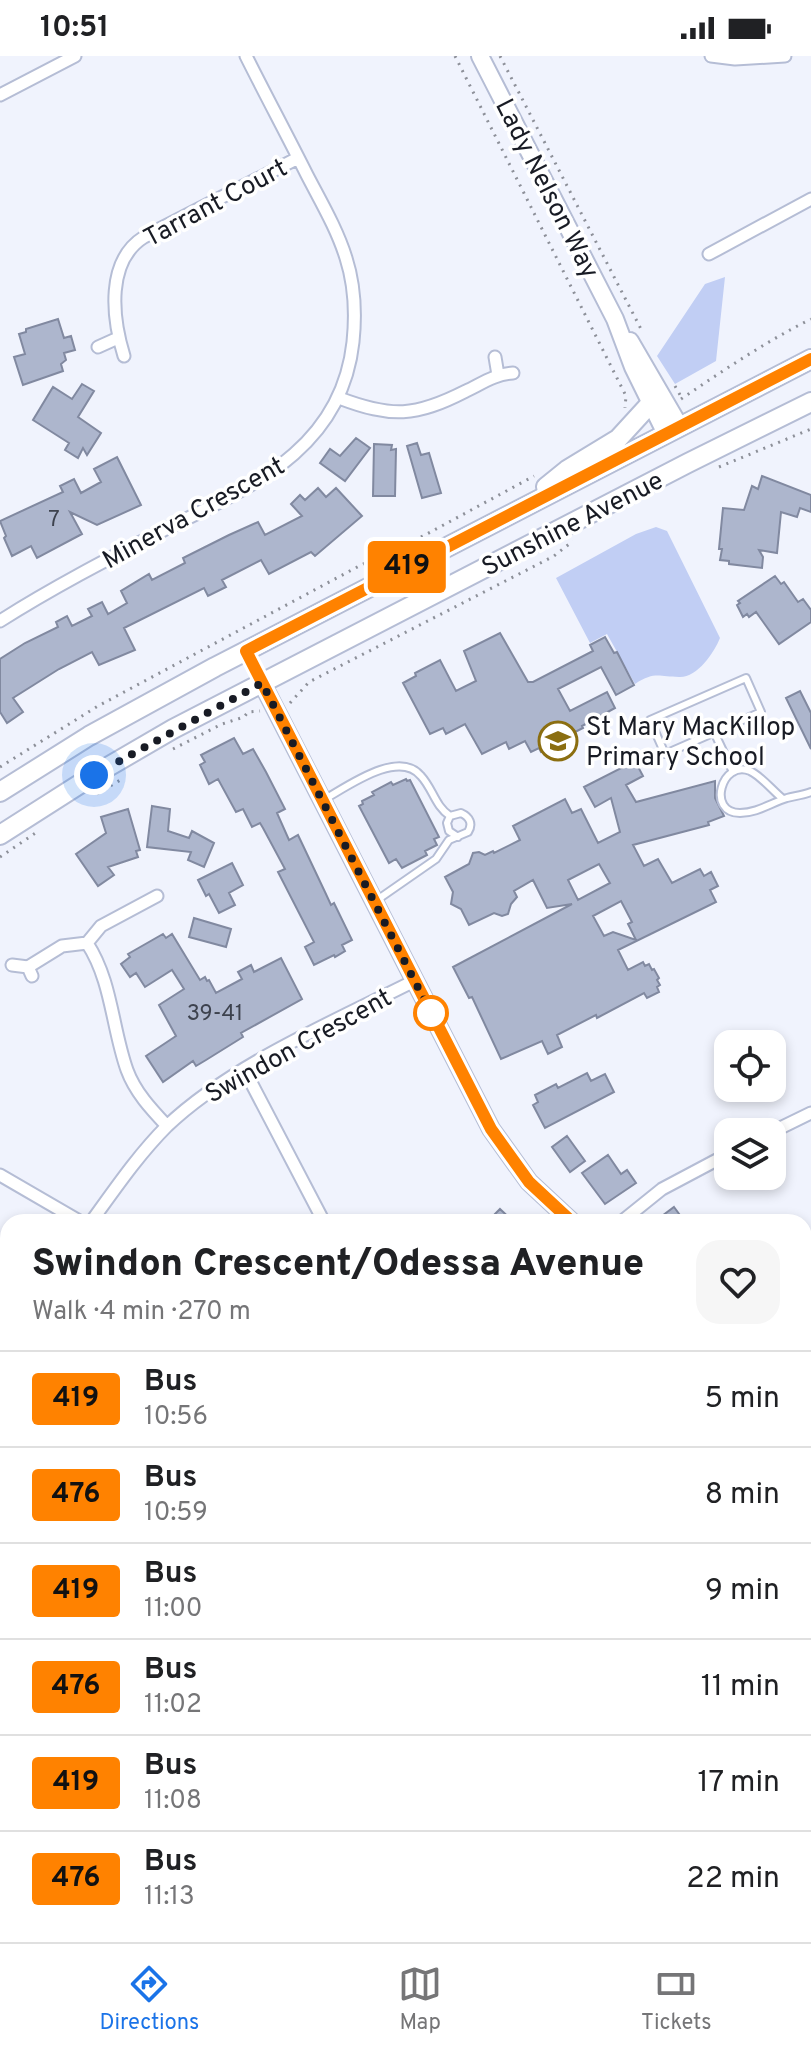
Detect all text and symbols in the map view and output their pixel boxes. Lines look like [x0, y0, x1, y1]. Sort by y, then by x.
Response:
text: 10:51 [40, 10, 109, 47]
street label: Lady Nelson Way [486, 94, 605, 285]
street label: Tarrant Court [139, 153, 294, 256]
street label: Minerva Crescent [97, 450, 291, 578]
street label: Sunshine Avenue [477, 465, 669, 585]
house number: 7 [48, 507, 60, 534]
line badge: 419 [361, 541, 453, 593]
text: 419 [384, 549, 430, 585]
place label: St Mary MacKillop Primary School [586, 712, 795, 775]
school or university icon: St Mary MacKillop Primary School [537, 720, 579, 762]
your location [74, 755, 114, 795]
street label: Swindon Crescent [200, 982, 398, 1112]
unlabelled marker [414, 996, 448, 1030]
house number: 39-41 [187, 1001, 243, 1028]
map controls [714, 1030, 786, 1190]
button: locate [714, 1030, 786, 1102]
button: layers [714, 1118, 786, 1190]
button: heart [696, 1240, 780, 1324]
text: Swindon Crescent/Odessa Avenue [32, 1241, 644, 1290]
text: Walk · 4 min · 270 m [32, 1296, 251, 1329]
text: Bus [144, 1364, 197, 1401]
text: 419 [53, 1381, 99, 1417]
text: 5 min [704, 1381, 780, 1418]
text: 10:56 [144, 1401, 208, 1434]
text: Bus [144, 1460, 197, 1497]
text: 476 [52, 1477, 100, 1513]
text: 8 min [705, 1477, 780, 1514]
text: 10:59 [144, 1497, 208, 1530]
text: Bus [144, 1556, 197, 1593]
text: 419 [53, 1573, 99, 1609]
text: 9 min [705, 1573, 780, 1610]
text: 11:00 [144, 1593, 202, 1626]
text: Bus [144, 1652, 197, 1689]
text: 476 [52, 1669, 100, 1705]
text: 11 min [701, 1669, 780, 1706]
text: 11:02 [144, 1689, 202, 1722]
text: Bus [144, 1748, 197, 1785]
text: 419 [53, 1765, 99, 1801]
text: 17 min [697, 1765, 780, 1802]
text: 11:08 [144, 1785, 202, 1818]
text: Bus [144, 1844, 197, 1881]
text: 476 [52, 1861, 100, 1897]
text: 22 min [686, 1861, 780, 1898]
text: 11:13 [144, 1881, 195, 1914]
tab: Directions [99, 1962, 199, 2037]
tab: Map [398, 1962, 442, 2037]
tab: Tickets [641, 1962, 712, 2037]

